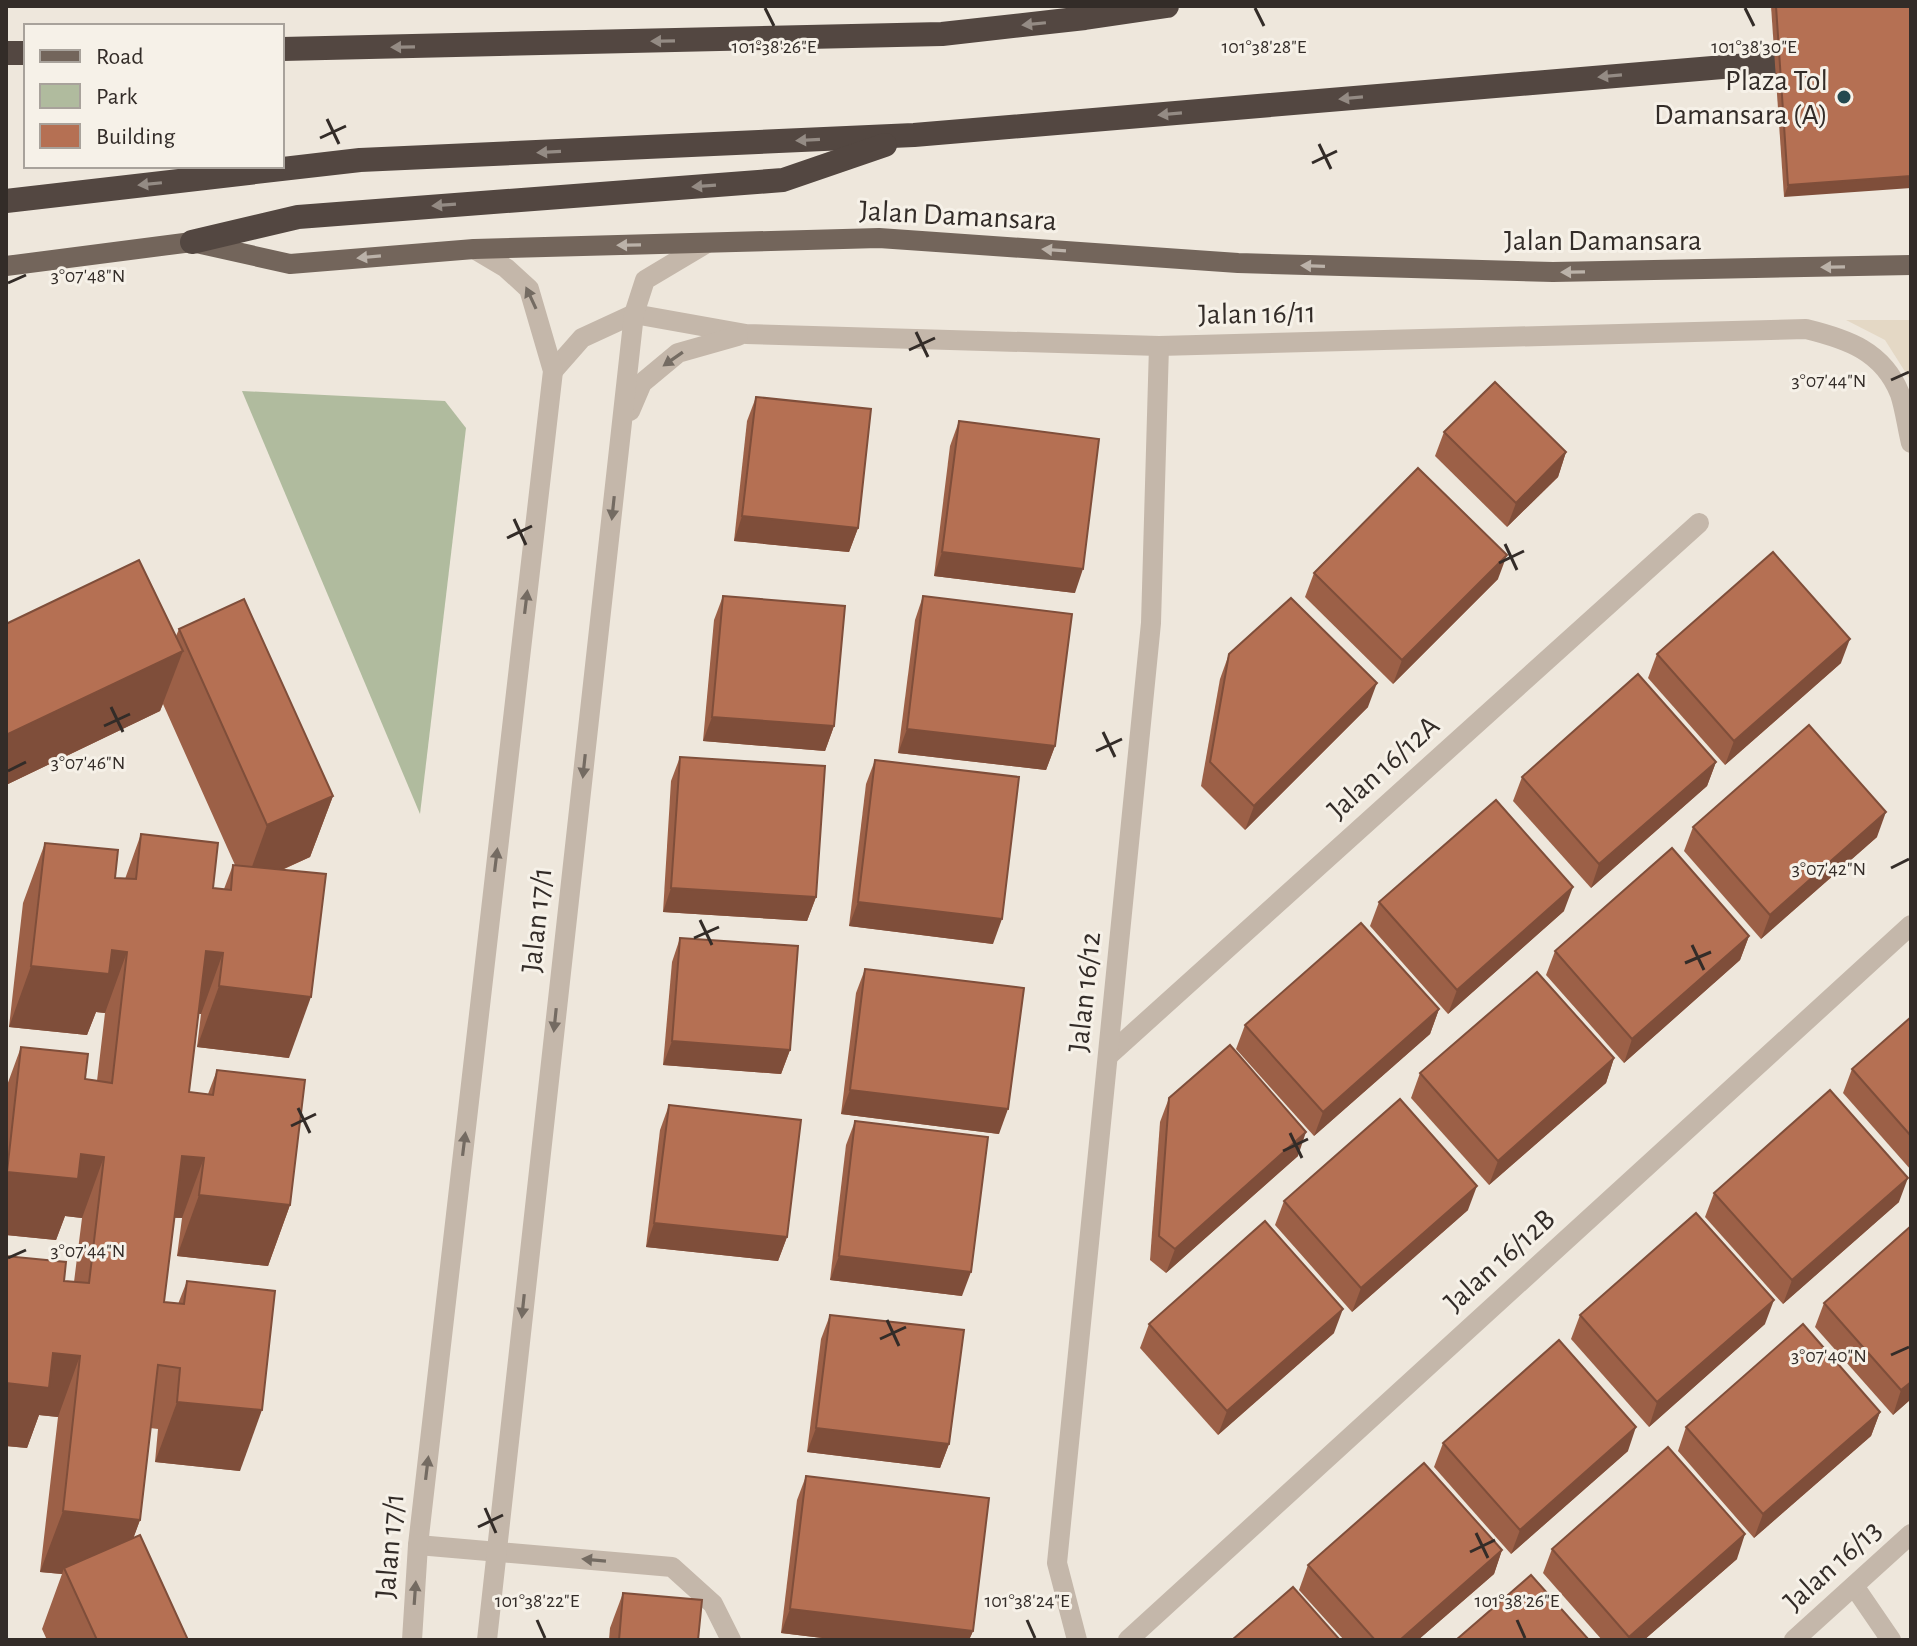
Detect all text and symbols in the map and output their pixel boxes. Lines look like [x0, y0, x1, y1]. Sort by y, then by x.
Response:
one-way arrow [1021, 18, 1046, 31]
legend [24, 24, 284, 168]
one-way arrow [650, 34, 675, 47]
text: 101°38'26"E [732, 37, 817, 57]
text: 101°38'28"E [1221, 37, 1307, 57]
text: 101°38'30"E [1711, 37, 1797, 57]
one-way arrow [390, 40, 415, 53]
text: Road [96, 45, 144, 69]
place label: Plaza Tol Damansara (A) [1654, 66, 1828, 130]
one-way arrow [1597, 70, 1622, 83]
text: Park [96, 85, 137, 109]
marker: Plaza Tol Damansara (A) [1835, 88, 1853, 106]
one-way arrow [1338, 92, 1363, 105]
one-way arrow [1157, 107, 1182, 120]
text: Building [96, 125, 175, 149]
one-way arrow [795, 134, 820, 147]
one-way arrow [535, 145, 561, 158]
one-way arrow [137, 178, 162, 191]
one-way arrow [691, 180, 716, 193]
street label: Jalan Damansara [858, 196, 1058, 236]
one-way arrow [431, 199, 456, 212]
street label: Jalan Damansara [1504, 226, 1702, 256]
one-way arrow [616, 239, 641, 252]
one-way arrow [1041, 243, 1066, 256]
one-way arrow [356, 251, 381, 264]
one-way arrow [1300, 259, 1325, 272]
one-way arrow [1820, 260, 1845, 273]
text: 3°07'48"N [51, 266, 125, 286]
one-way arrow [1560, 266, 1585, 278]
one-way arrow [524, 286, 538, 309]
street label: Jalan 16/11 [1198, 298, 1316, 330]
one-way arrow [662, 351, 683, 366]
text: 3°07'44"N [1792, 371, 1866, 391]
one-way arrow [606, 496, 619, 521]
one-way arrow [520, 589, 533, 614]
street label: Jalan 16/12A [1322, 710, 1445, 825]
text: 3°07'46"N [51, 753, 125, 773]
one-way arrow [577, 754, 590, 779]
one-way arrow [490, 848, 503, 873]
text: 3°07'42"N [1792, 859, 1866, 879]
street label: Jalan 17/1 [517, 866, 557, 974]
street label: Jalan 16/12 [1064, 930, 1106, 1054]
one-way arrow [548, 1008, 561, 1033]
one-way arrow [457, 1131, 470, 1156]
street label: Jalan 16/12B [1439, 1204, 1561, 1318]
text: 3°07'44"N [51, 1241, 125, 1261]
one-way arrow [516, 1294, 529, 1319]
text: 3°07'40"N [1791, 1346, 1867, 1366]
one-way arrow [420, 1455, 433, 1480]
street label: Jalan 17/1 [370, 1492, 410, 1600]
street label: Jalan 16/13 [1778, 1515, 1887, 1617]
one-way arrow [581, 1553, 606, 1566]
one-way arrow [409, 1580, 422, 1605]
text: 101°38'22"E [495, 1591, 580, 1611]
text: 101°38'24"E [984, 1591, 1070, 1611]
text: 101°38'26"E [1475, 1591, 1560, 1611]

